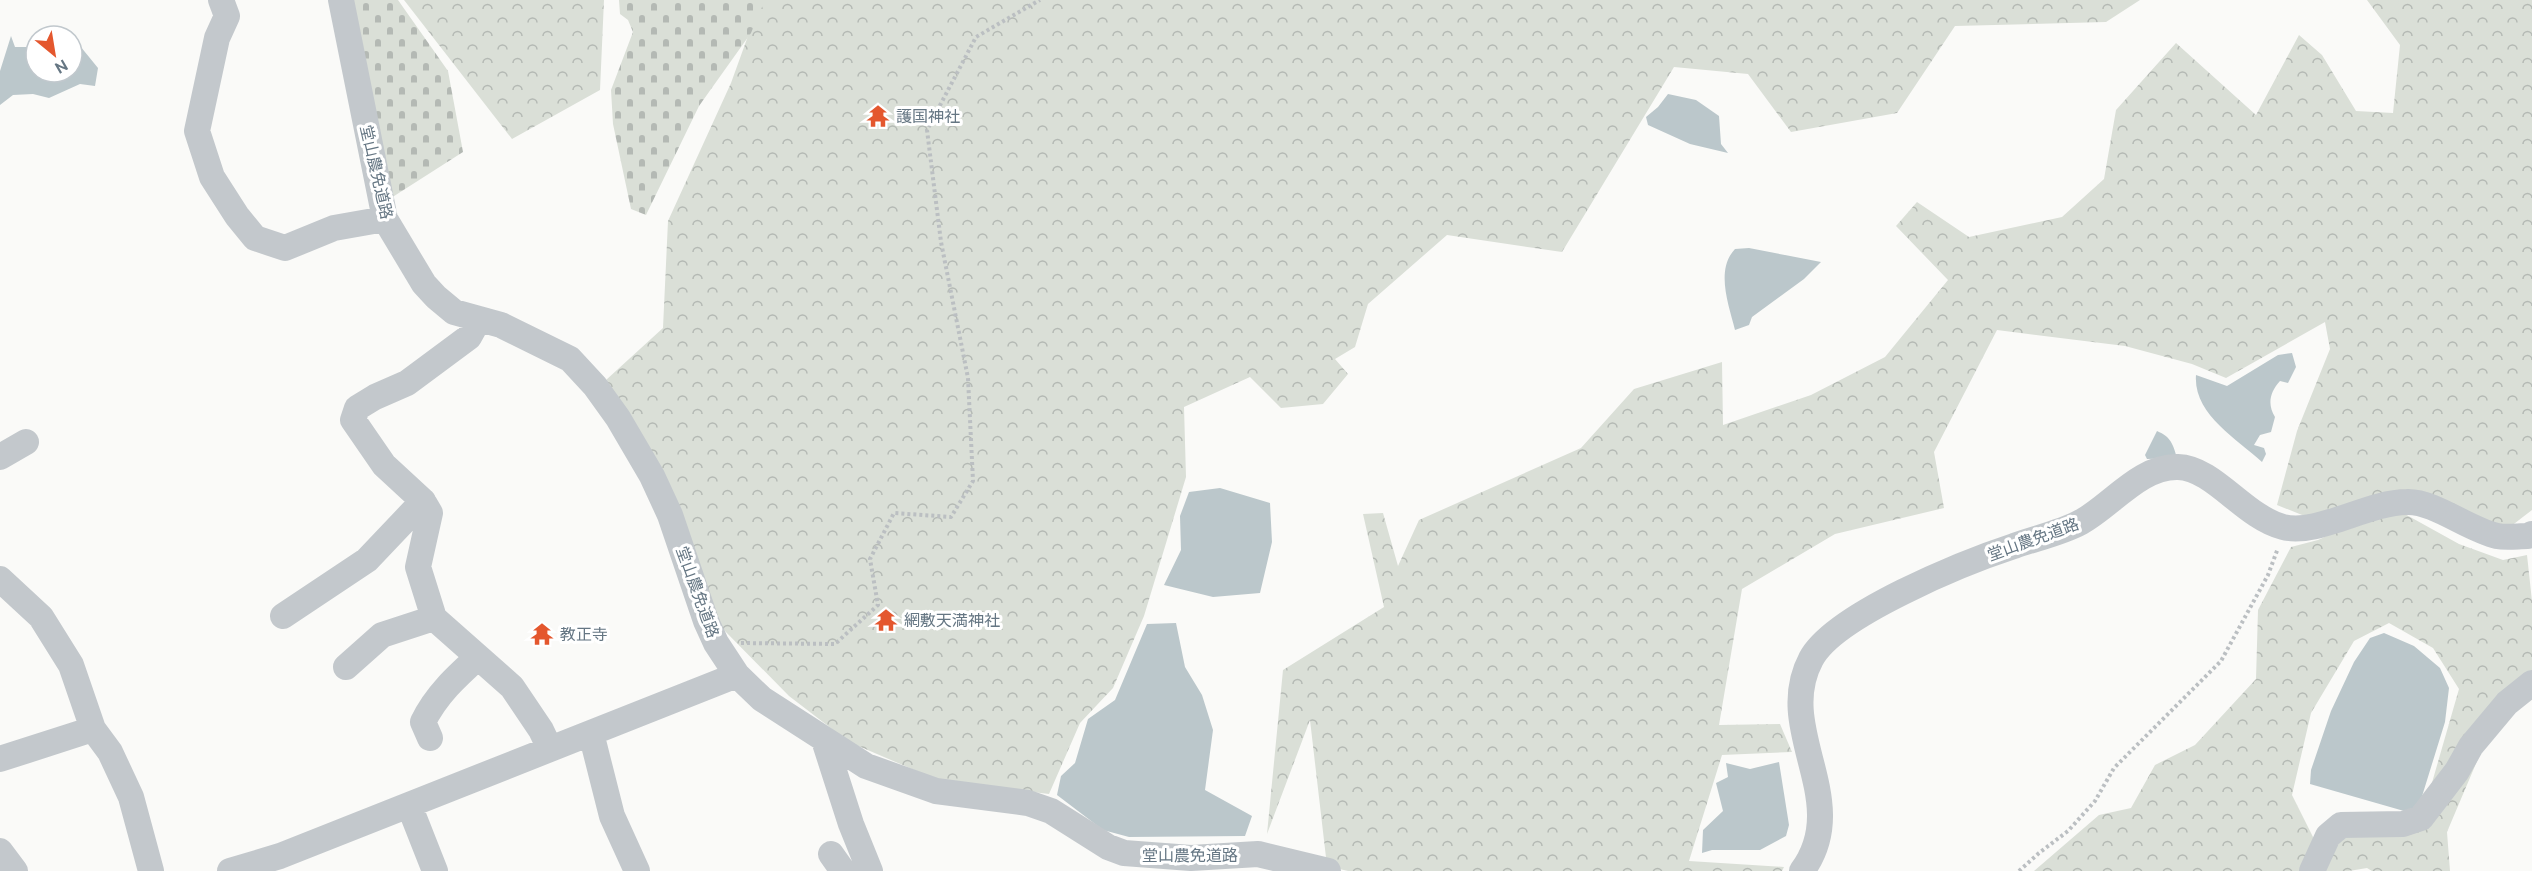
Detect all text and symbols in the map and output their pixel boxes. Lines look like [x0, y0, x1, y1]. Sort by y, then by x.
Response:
north arrow [24, 24, 84, 84]
text: N [52, 56, 71, 78]
temple icon: 護国神社 [865, 103, 891, 129]
place label: 護国神社 [896, 107, 960, 125]
street label: 堂山農免道路 [357, 123, 397, 221]
street label: 堂山農免道路 [1985, 514, 2081, 564]
street label: 堂山農免道路 [673, 544, 723, 640]
temple icon: 網敷天満神社 [873, 607, 899, 633]
place label: 網敷天満神社 [904, 611, 1000, 629]
temple icon: 教正寺 [529, 621, 555, 647]
place label: 教正寺 [560, 625, 608, 643]
street label: 堂山農免道路 [1142, 846, 1238, 864]

